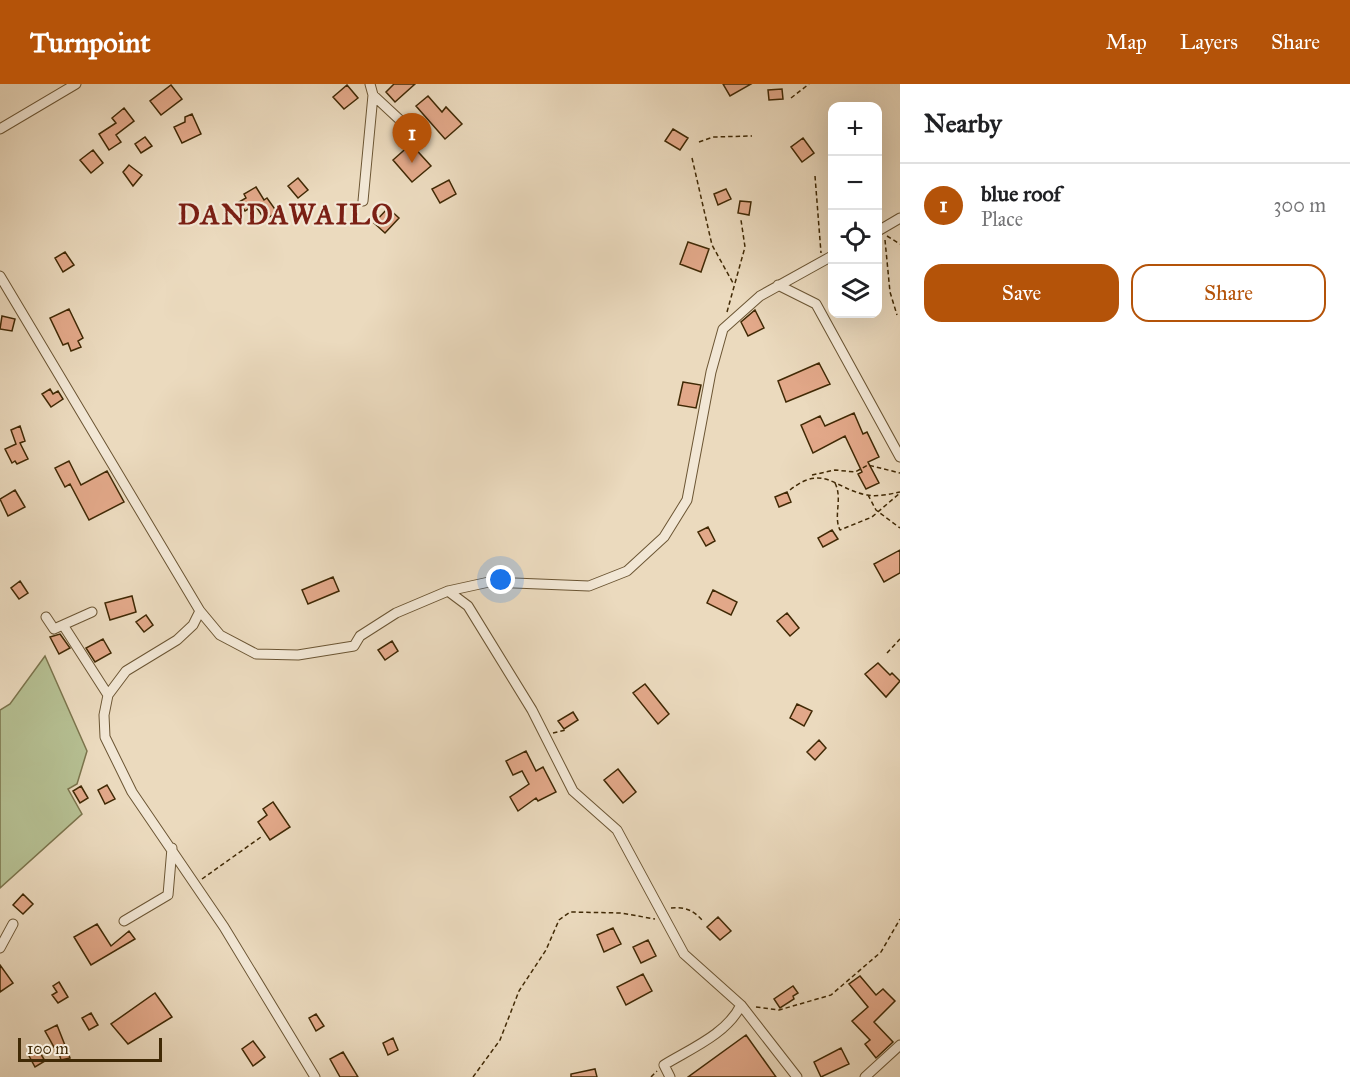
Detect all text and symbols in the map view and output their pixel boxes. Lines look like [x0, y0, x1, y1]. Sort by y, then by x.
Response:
text: Turnpoint [30, 25, 150, 60]
text: Map [1106, 29, 1147, 55]
text: Layers [1180, 29, 1238, 55]
text: Share [1271, 29, 1320, 55]
map controls [828, 102, 882, 318]
button: + [828, 102, 882, 156]
text: Nearby [924, 107, 1002, 139]
pin: 1 [392, 113, 432, 163]
button: − [828, 156, 882, 210]
text: blue roof [981, 180, 1061, 207]
text: 1 [940, 193, 947, 217]
text: 300 m [1274, 193, 1326, 217]
district label: DANDAWAILO [178, 197, 394, 232]
text: Place [981, 207, 1023, 231]
button: locate [828, 210, 882, 264]
button: layers [828, 264, 882, 318]
button: Save [924, 264, 1119, 322]
button: Share [1131, 264, 1326, 322]
your location [486, 565, 515, 594]
scale bar [18, 1035, 162, 1062]
text: 100 m [27, 1039, 69, 1058]

